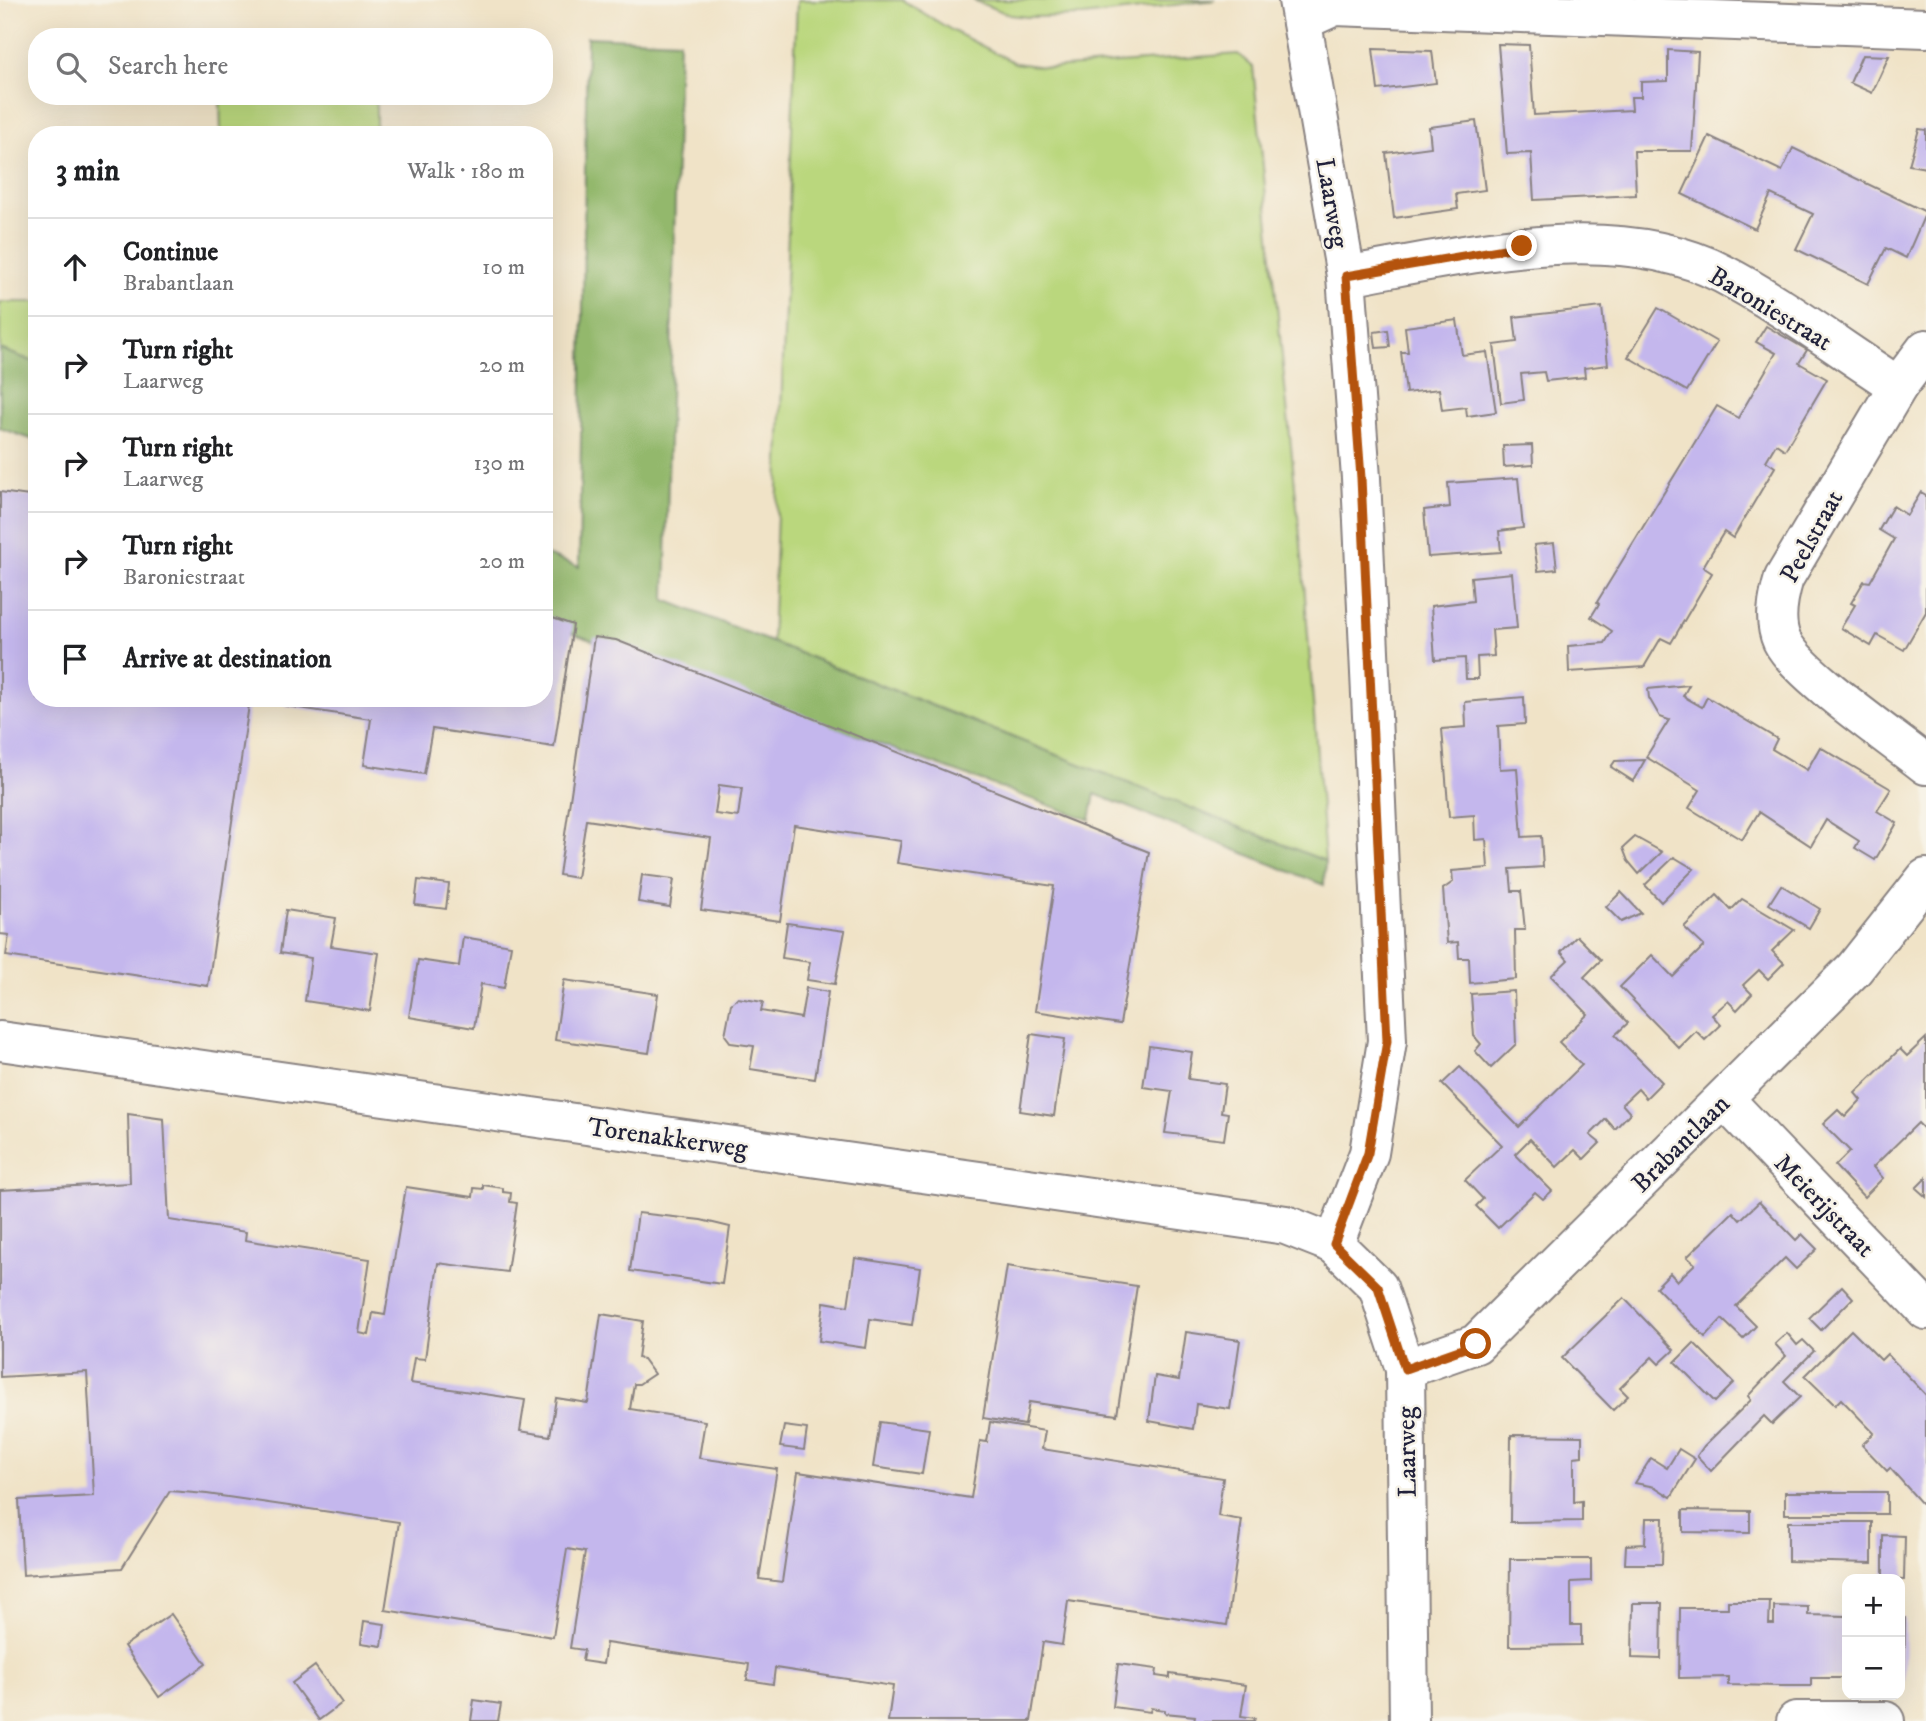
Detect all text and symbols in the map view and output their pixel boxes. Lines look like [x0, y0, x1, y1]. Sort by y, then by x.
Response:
search box [28, 28, 553, 105]
icon: search [52, 48, 90, 86]
text: Search here [108, 50, 228, 83]
text: 3 min [56, 153, 120, 190]
street label: Laarweg [1307, 156, 1356, 251]
text: Walk · 180 m [407, 157, 525, 186]
route end [1506, 230, 1537, 261]
text: Continue [123, 236, 218, 269]
icon: ahead [56, 248, 94, 286]
text: 10 m [482, 253, 525, 282]
street label: Baroniestraat [1703, 260, 1838, 359]
text: Brabantlaan [123, 269, 234, 298]
text: Turn right [123, 334, 233, 367]
icon: right [56, 346, 94, 384]
text: 20 m [479, 351, 525, 380]
text: Laarweg [123, 367, 203, 396]
text: Turn right [123, 432, 233, 465]
icon: right [56, 444, 94, 482]
text: 130 m [473, 449, 525, 478]
text: Laarweg [123, 465, 203, 494]
street label: Peelstraat [1773, 484, 1851, 589]
text: Turn right [123, 530, 233, 563]
icon: right [56, 542, 94, 580]
text: 20 m [479, 547, 525, 576]
text: Baroniestraat [123, 563, 245, 592]
icon: arrive [56, 640, 94, 678]
text: Arrive at destination [123, 643, 332, 676]
street label: Brabantlaan [1625, 1088, 1737, 1200]
street label: Torenakkerweg [586, 1111, 750, 1166]
street label: Meierijstraat [1766, 1147, 1881, 1265]
route start [1460, 1328, 1491, 1359]
street label: Laarweg [1390, 1406, 1425, 1498]
map controls [1842, 1574, 1905, 1700]
button: + [1842, 1574, 1905, 1637]
button: − [1842, 1637, 1905, 1700]

